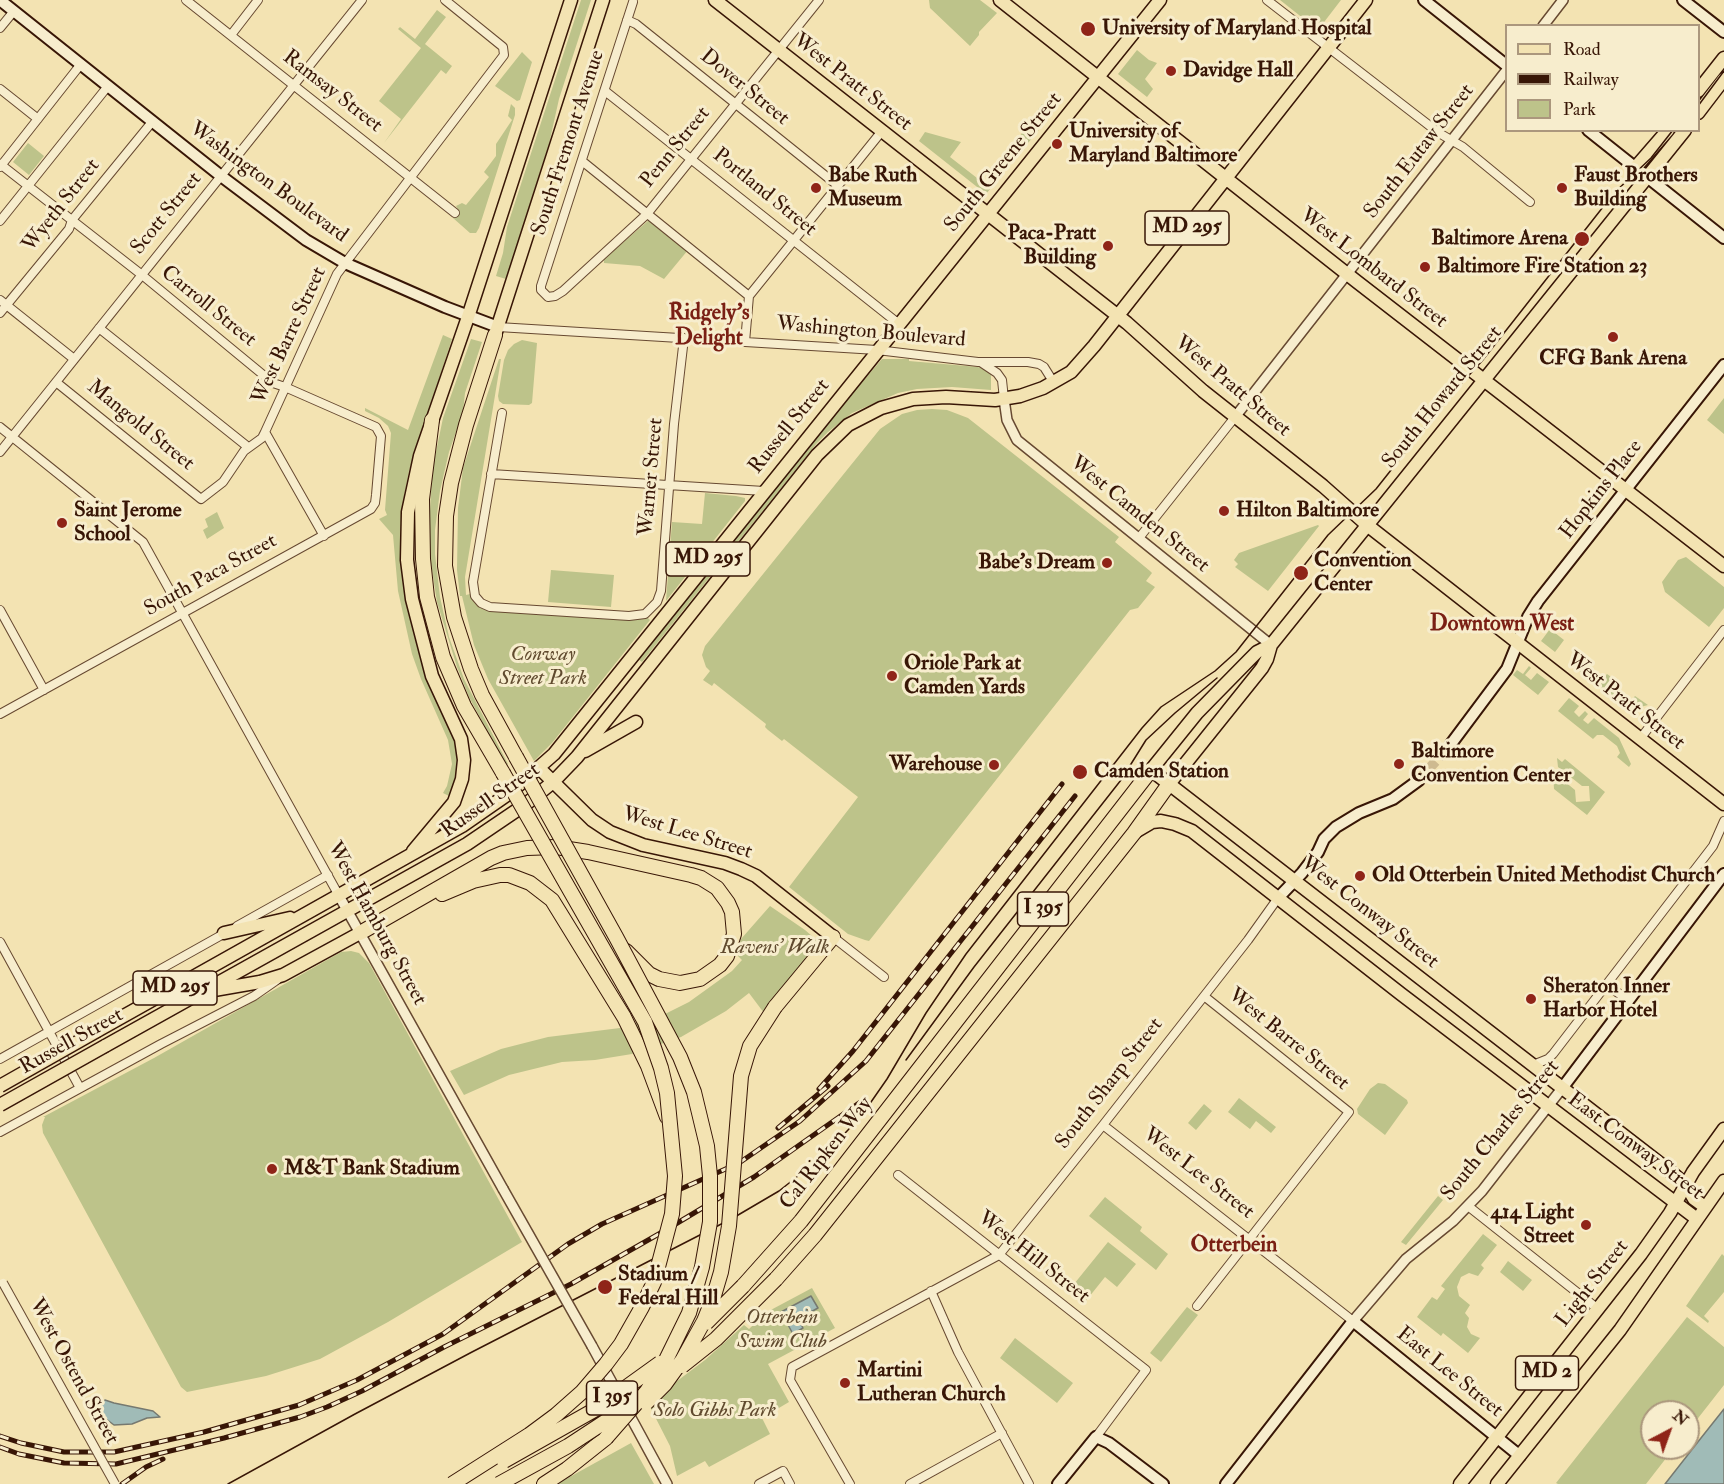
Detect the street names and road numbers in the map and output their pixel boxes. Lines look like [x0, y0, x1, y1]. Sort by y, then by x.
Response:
street label: West Pratt Street [788, 29, 916, 137]
street label: Dover Street [694, 44, 794, 132]
street label: Ramsay Street [277, 45, 387, 139]
street label: South Fremont Avenue [527, 47, 611, 239]
street label: South Eutaw Street [1360, 80, 1480, 224]
street label: South Greene Street [940, 88, 1068, 238]
street label: Penn Street [636, 102, 716, 194]
street label: Washington Boulevard [184, 117, 352, 249]
street label: Portland Street [707, 143, 821, 243]
street label: Wyeth Street [18, 154, 106, 258]
street label: Scott Street [126, 168, 208, 260]
street label: West Lombard Street [1294, 204, 1452, 334]
road number: MD 295 [1145, 211, 1229, 245]
street label: Carroll Street [155, 261, 261, 353]
street label: West Barre Street [247, 263, 333, 409]
street label: Washington Boulevard [775, 312, 967, 354]
street label: South Howard Street [1378, 322, 1508, 474]
street label: West Pratt Street [1169, 331, 1295, 443]
street label: Mangold Street [81, 375, 199, 477]
street label: Russell Street [744, 375, 836, 479]
street label: Warner Street [634, 417, 670, 537]
street label: Hopkins Place [1555, 435, 1649, 545]
street label: West Camden Street [1064, 451, 1214, 579]
street label: South Paca Street [140, 529, 282, 623]
road number: MD 295 [666, 542, 750, 576]
street label: West Pratt Street [1561, 648, 1689, 756]
street label: Russell Street [437, 758, 545, 844]
street label: West Lee Street [619, 802, 755, 866]
street label: West Hamburg Street [321, 838, 431, 1010]
street label: West Conway Street [1295, 851, 1443, 975]
road number: I 395 [1018, 892, 1068, 926]
road number: MD 295 [133, 971, 217, 1005]
street label: West Barre Street [1222, 983, 1354, 1097]
street label: Russell Street [16, 1003, 128, 1081]
street label: South Sharp Street [1051, 1013, 1169, 1155]
street label: South Charles Street [1436, 1055, 1566, 1207]
street label: East Conway Street [1562, 1088, 1708, 1206]
street label: Cal Ripken Way [775, 1093, 879, 1215]
street label: West Lee Street [1137, 1123, 1259, 1225]
street label: West Hill Street [972, 1206, 1094, 1310]
street label: Light Street [1551, 1235, 1635, 1333]
street label: West Ostend Street [23, 1295, 123, 1449]
street label: East Lee Street [1391, 1322, 1507, 1424]
road number: MD 2 [1516, 1356, 1578, 1390]
road number: I 395 [586, 1381, 638, 1415]

